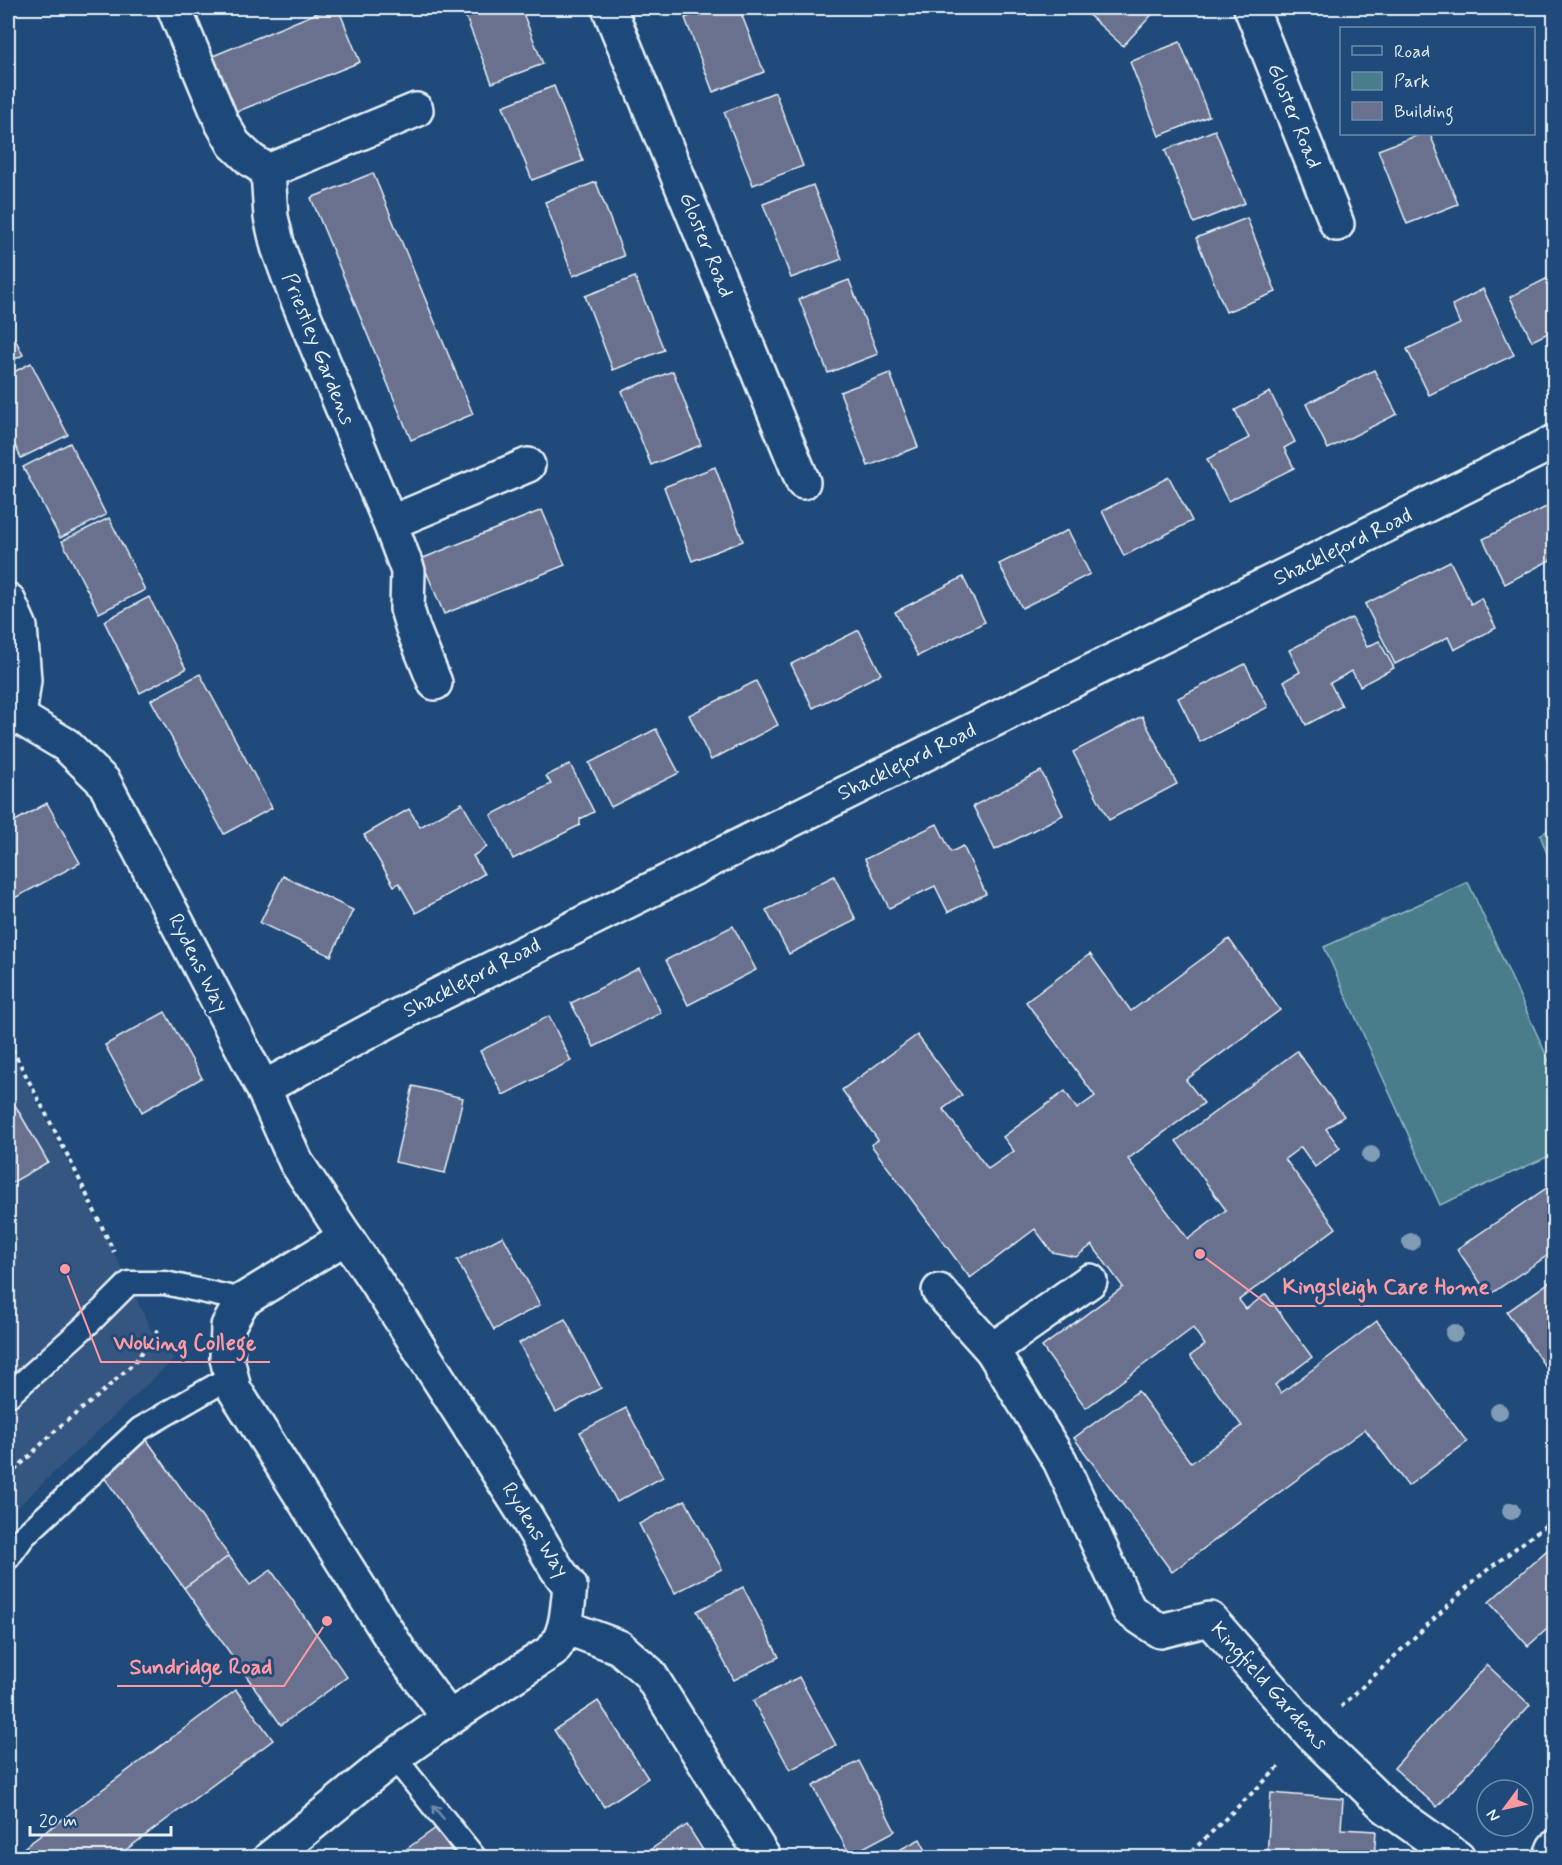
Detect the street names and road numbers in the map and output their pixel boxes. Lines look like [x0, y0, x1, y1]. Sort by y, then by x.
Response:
street label: Gloster Road [1260, 59, 1328, 173]
street label: Gloster Road [672, 188, 740, 302]
street label: Priestley Gardens [275, 269, 361, 429]
street label: Shackleford Road [1269, 501, 1418, 594]
street label: Shackleford Road [833, 716, 982, 809]
street label: Rydens Way [161, 909, 235, 1017]
street label: Shackleford Road [398, 931, 547, 1027]
street label: Rydens Way [495, 1477, 575, 1583]
street label: Kingfield Gardens [1203, 1616, 1334, 1757]

